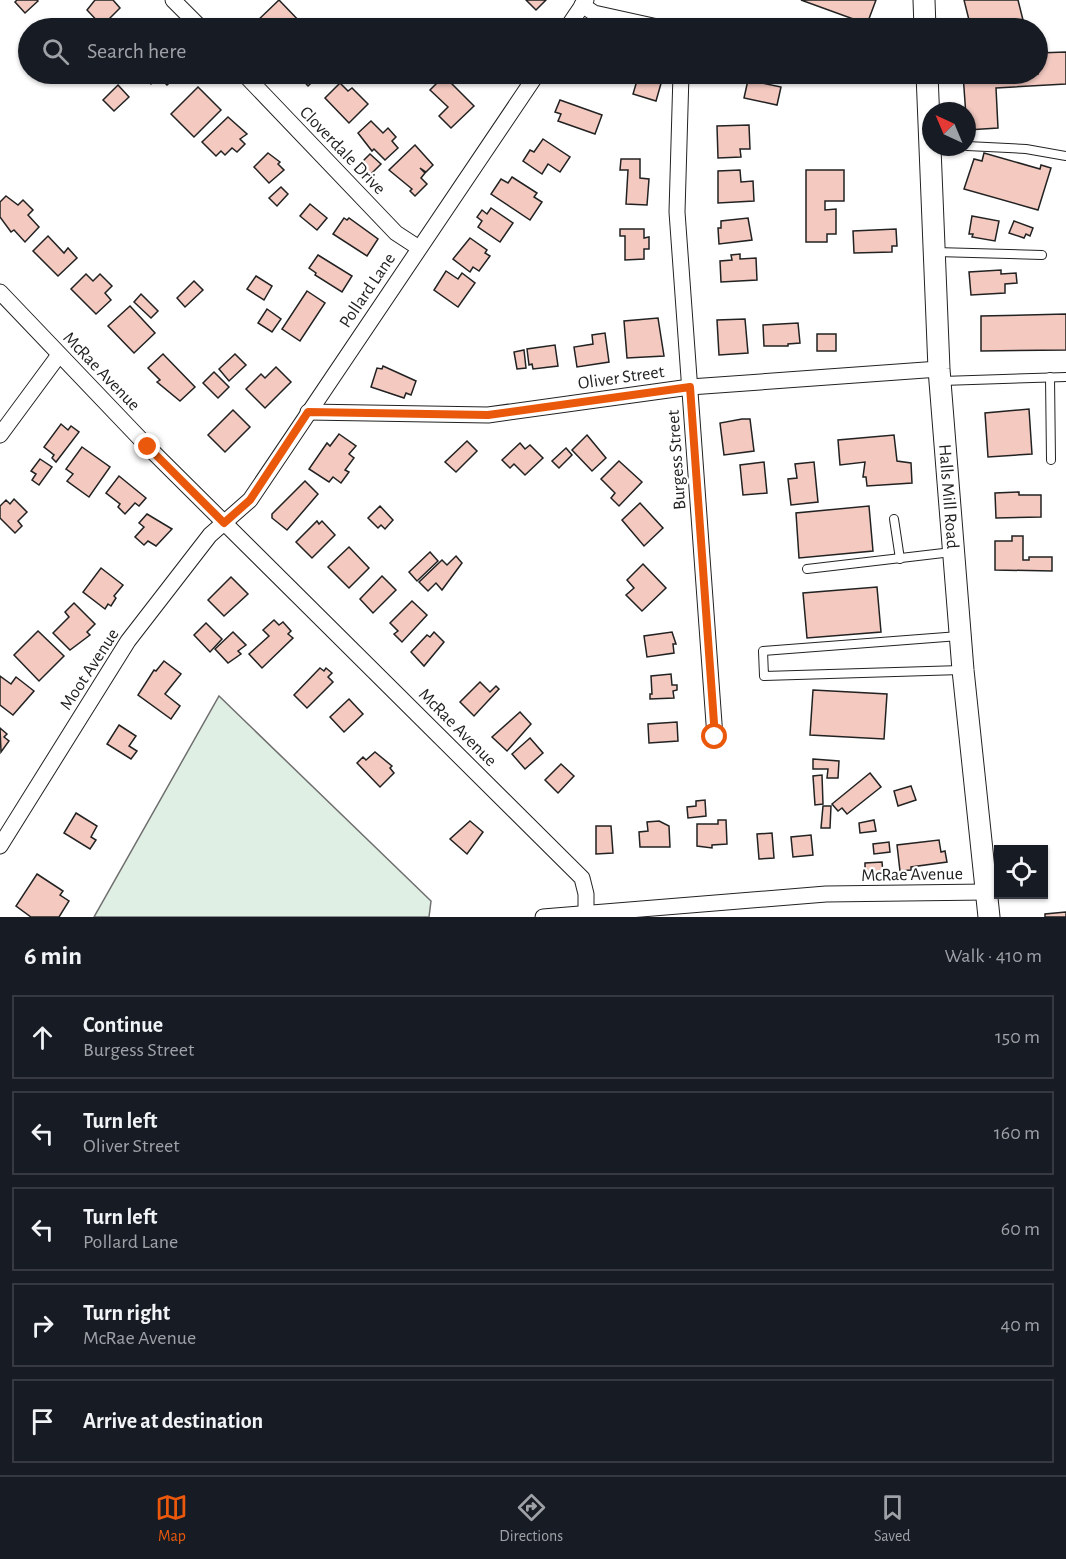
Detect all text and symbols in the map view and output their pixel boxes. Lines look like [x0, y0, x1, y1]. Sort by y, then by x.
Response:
search box [18, 18, 1048, 84]
icon: search [39, 35, 72, 68]
text: Search here [87, 40, 186, 62]
north arrow [922, 102, 976, 156]
street label: Cloverdale Drive [296, 103, 389, 198]
street label: Pollard Lane [336, 250, 399, 331]
street label: McRae Avenue [59, 329, 143, 415]
street label: Oliver Street [577, 363, 666, 393]
street label: Burgess Street [665, 409, 689, 511]
route end [134, 433, 160, 459]
street label: Halls Mill Road [935, 443, 961, 550]
street label: Moot Avenue [57, 626, 123, 713]
street label: McRae Avenue [415, 685, 500, 770]
route start [701, 723, 727, 749]
map controls [994, 845, 1048, 899]
button: locate [994, 845, 1048, 899]
street label: McRae Avenue [861, 865, 963, 885]
text: 6 min [24, 943, 82, 969]
text: Walk · 410 m [944, 946, 1042, 966]
text: Continue [83, 1014, 163, 1036]
icon: ahead [26, 1021, 59, 1054]
text: 150 m [995, 1027, 1040, 1047]
text: Burgess Street [83, 1040, 194, 1060]
text: Turn left [83, 1110, 157, 1132]
icon: left [26, 1117, 59, 1150]
text: 160 m [994, 1123, 1040, 1143]
text: Oliver Street [83, 1136, 180, 1156]
text: Turn left [83, 1206, 157, 1228]
icon: left [26, 1213, 59, 1246]
text: 60 m [1001, 1219, 1040, 1239]
text: Pollard Lane [83, 1232, 178, 1252]
text: Turn right [83, 1302, 170, 1324]
icon: right [26, 1309, 59, 1342]
text: 40 m [1001, 1315, 1040, 1335]
text: McRae Avenue [83, 1328, 196, 1348]
icon: arrive [26, 1405, 59, 1438]
text: Arrive at destination [83, 1410, 263, 1432]
tab: Map [155, 1491, 188, 1546]
tab: Directions [499, 1491, 563, 1546]
tab: Saved [874, 1491, 911, 1546]

